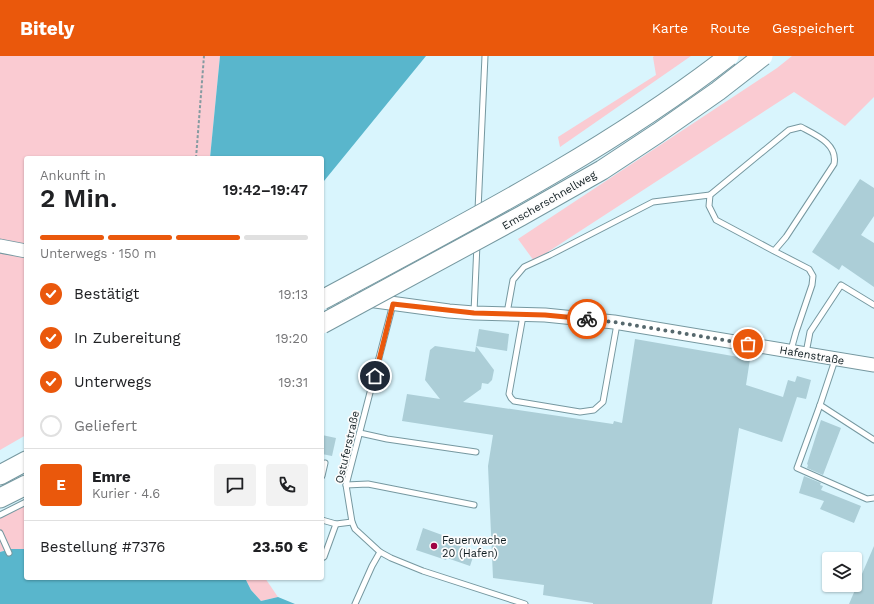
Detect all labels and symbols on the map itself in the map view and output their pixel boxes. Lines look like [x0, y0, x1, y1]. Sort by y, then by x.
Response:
street label: Emscherschnellweg [500, 168, 599, 233]
courier [567, 299, 607, 339]
pin [731, 327, 765, 361]
street label: Hafenstraße [778, 343, 845, 368]
pin [358, 359, 392, 393]
street label: Ostuferstraße [333, 409, 362, 485]
place label: Feuerwache 20 (Hafen) [442, 534, 507, 560]
marker: Feuerwache 20 (Hafen) [429, 541, 439, 551]

